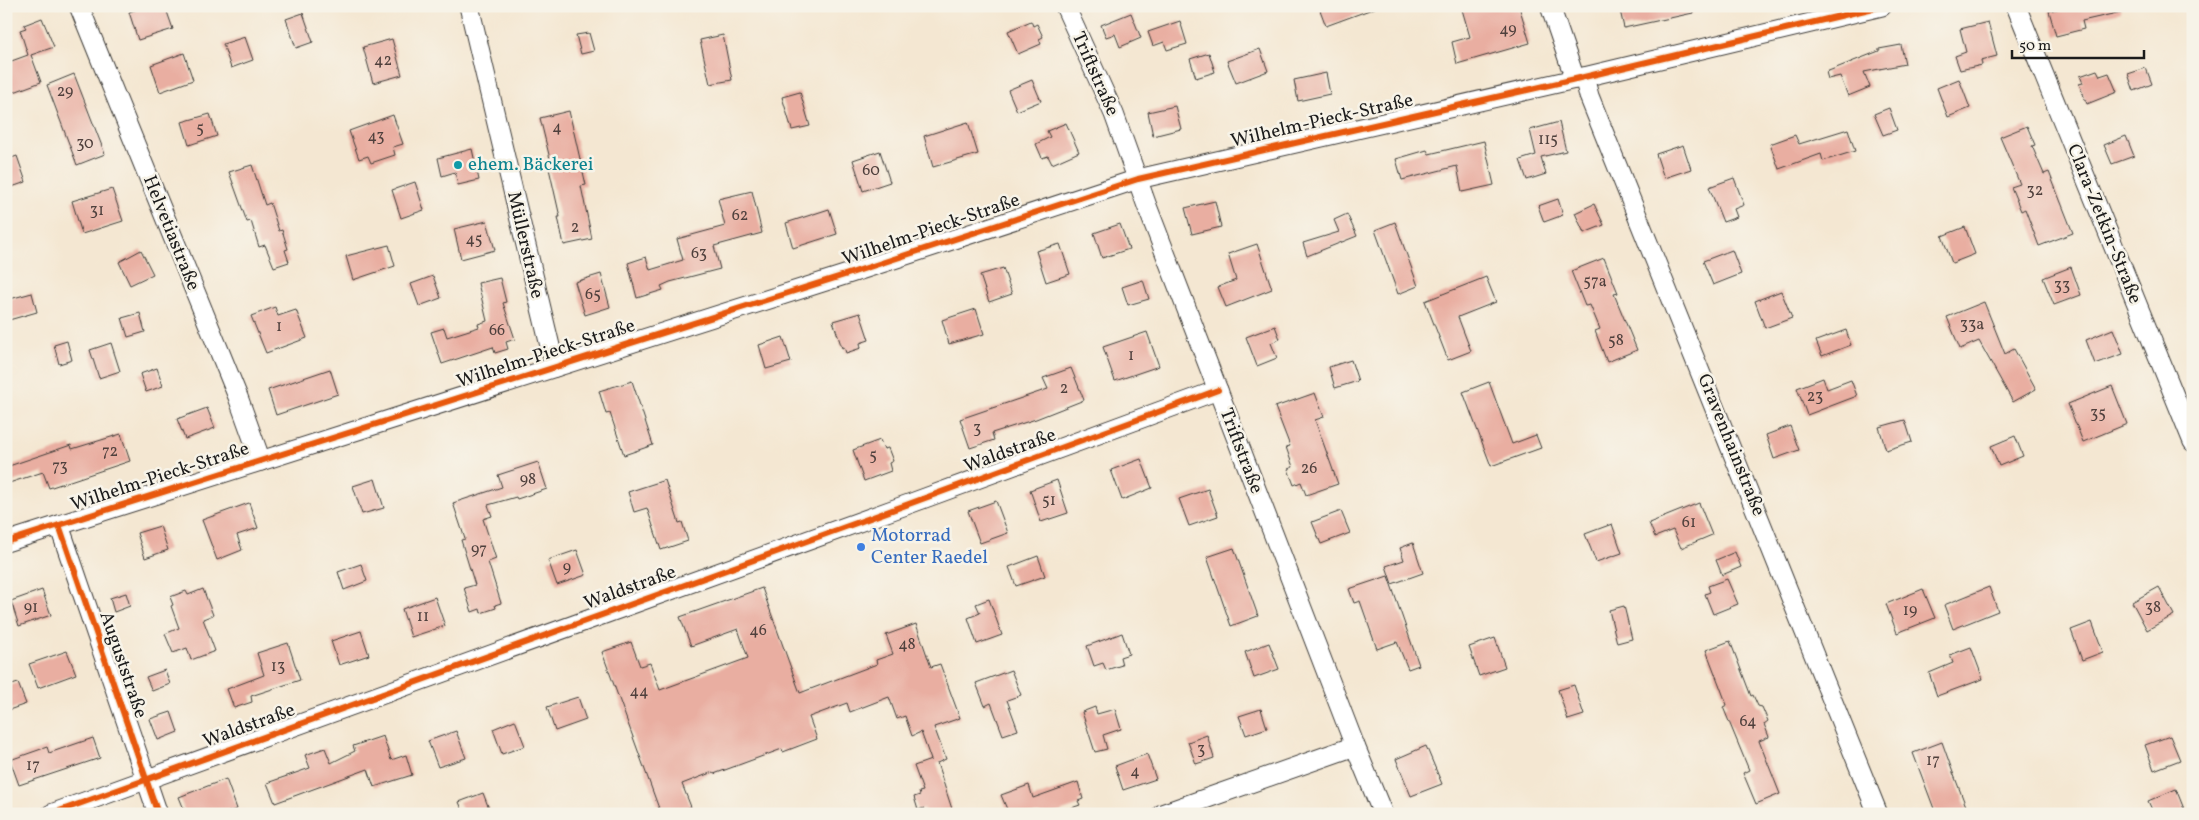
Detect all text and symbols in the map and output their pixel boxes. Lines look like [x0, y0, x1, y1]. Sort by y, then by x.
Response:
house number: 49 [1499, 19, 1517, 41]
street label: Triftstraße [1065, 28, 1125, 120]
scale bar [2012, 28, 2144, 60]
text: 50 m [2019, 36, 2051, 57]
house number: 42 [374, 50, 392, 72]
house number: 29 [57, 81, 73, 103]
street label: Wilhelm-Pieck-Straße [1228, 87, 1416, 155]
house number: 4 [552, 117, 562, 139]
house number: 5 [196, 118, 204, 140]
house number: 43 [367, 126, 385, 148]
house number: 115 [1538, 129, 1558, 151]
house number: 30 [76, 133, 94, 155]
street label: Clara-Zetkin-Straße [2060, 140, 2148, 308]
place label: ehem. Bäckerei [468, 152, 594, 178]
marker: ehem. Bäckerei [452, 159, 464, 171]
house number: 60 [862, 160, 880, 182]
street label: Helvetiastraße [136, 171, 206, 295]
house number: 32 [2027, 180, 2043, 202]
street label: Wilhelm-Pieck-Straße [839, 187, 1023, 273]
street label: Müllerstraße [500, 189, 550, 301]
house number: 31 [90, 200, 104, 222]
house number: 62 [732, 205, 748, 227]
house number: 2 [571, 217, 579, 239]
house number: 45 [466, 229, 482, 251]
house number: 63 [691, 243, 707, 265]
house number: 57a [1583, 271, 1607, 293]
house number: 33 [2054, 275, 2070, 297]
house number: 65 [585, 284, 601, 306]
street label: Wilhelm-Pieck-Straße [453, 313, 639, 395]
house number: 33a [1960, 314, 1984, 336]
house number: 1 [276, 316, 282, 338]
house number: 66 [489, 320, 505, 342]
house number: 58 [1608, 330, 1624, 352]
house number: 1 [1128, 345, 1134, 367]
street label: Gravenhainstraße [1691, 370, 1771, 520]
house number: 2 [1060, 378, 1068, 400]
house number: 23 [1807, 386, 1823, 408]
house number: 35 [2090, 403, 2106, 425]
street label: Triftstraße [1213, 404, 1269, 498]
house number: 3 [973, 418, 981, 440]
street label: Waldstraße [960, 422, 1060, 480]
street label: Wilhelm-Pieck-Straße [67, 436, 253, 518]
house number: 72 [102, 441, 118, 463]
house number: 5 [869, 445, 877, 467]
house number: 73 [52, 456, 68, 478]
house number: 26 [1301, 458, 1317, 480]
house number: 98 [520, 469, 536, 491]
house number: 51 [1042, 490, 1056, 512]
house number: 61 [1682, 512, 1696, 534]
place label: Motorrad Center Raedel [871, 523, 988, 571]
house number: 97 [471, 539, 487, 561]
marker: Motorrad Center Raedel [855, 541, 867, 553]
house number: 9 [563, 557, 571, 579]
street label: Waldstraße [580, 559, 680, 617]
house number: 91 [24, 597, 38, 619]
house number: 38 [2145, 597, 2161, 619]
house number: 19 [1903, 600, 1917, 622]
house number: 11 [417, 606, 429, 628]
street label: Auguststraße [93, 608, 153, 722]
house number: 46 [749, 620, 767, 642]
house number: 48 [898, 634, 916, 656]
house number: 13 [271, 656, 285, 678]
house number: 44 [629, 681, 649, 703]
street label: Waldstraße [199, 697, 299, 755]
house number: 64 [1739, 711, 1757, 733]
house number: 3 [1197, 739, 1205, 761]
house number: 17 [1926, 750, 1940, 772]
house number: 17 [26, 755, 40, 777]
house number: 4 [1130, 761, 1140, 783]

